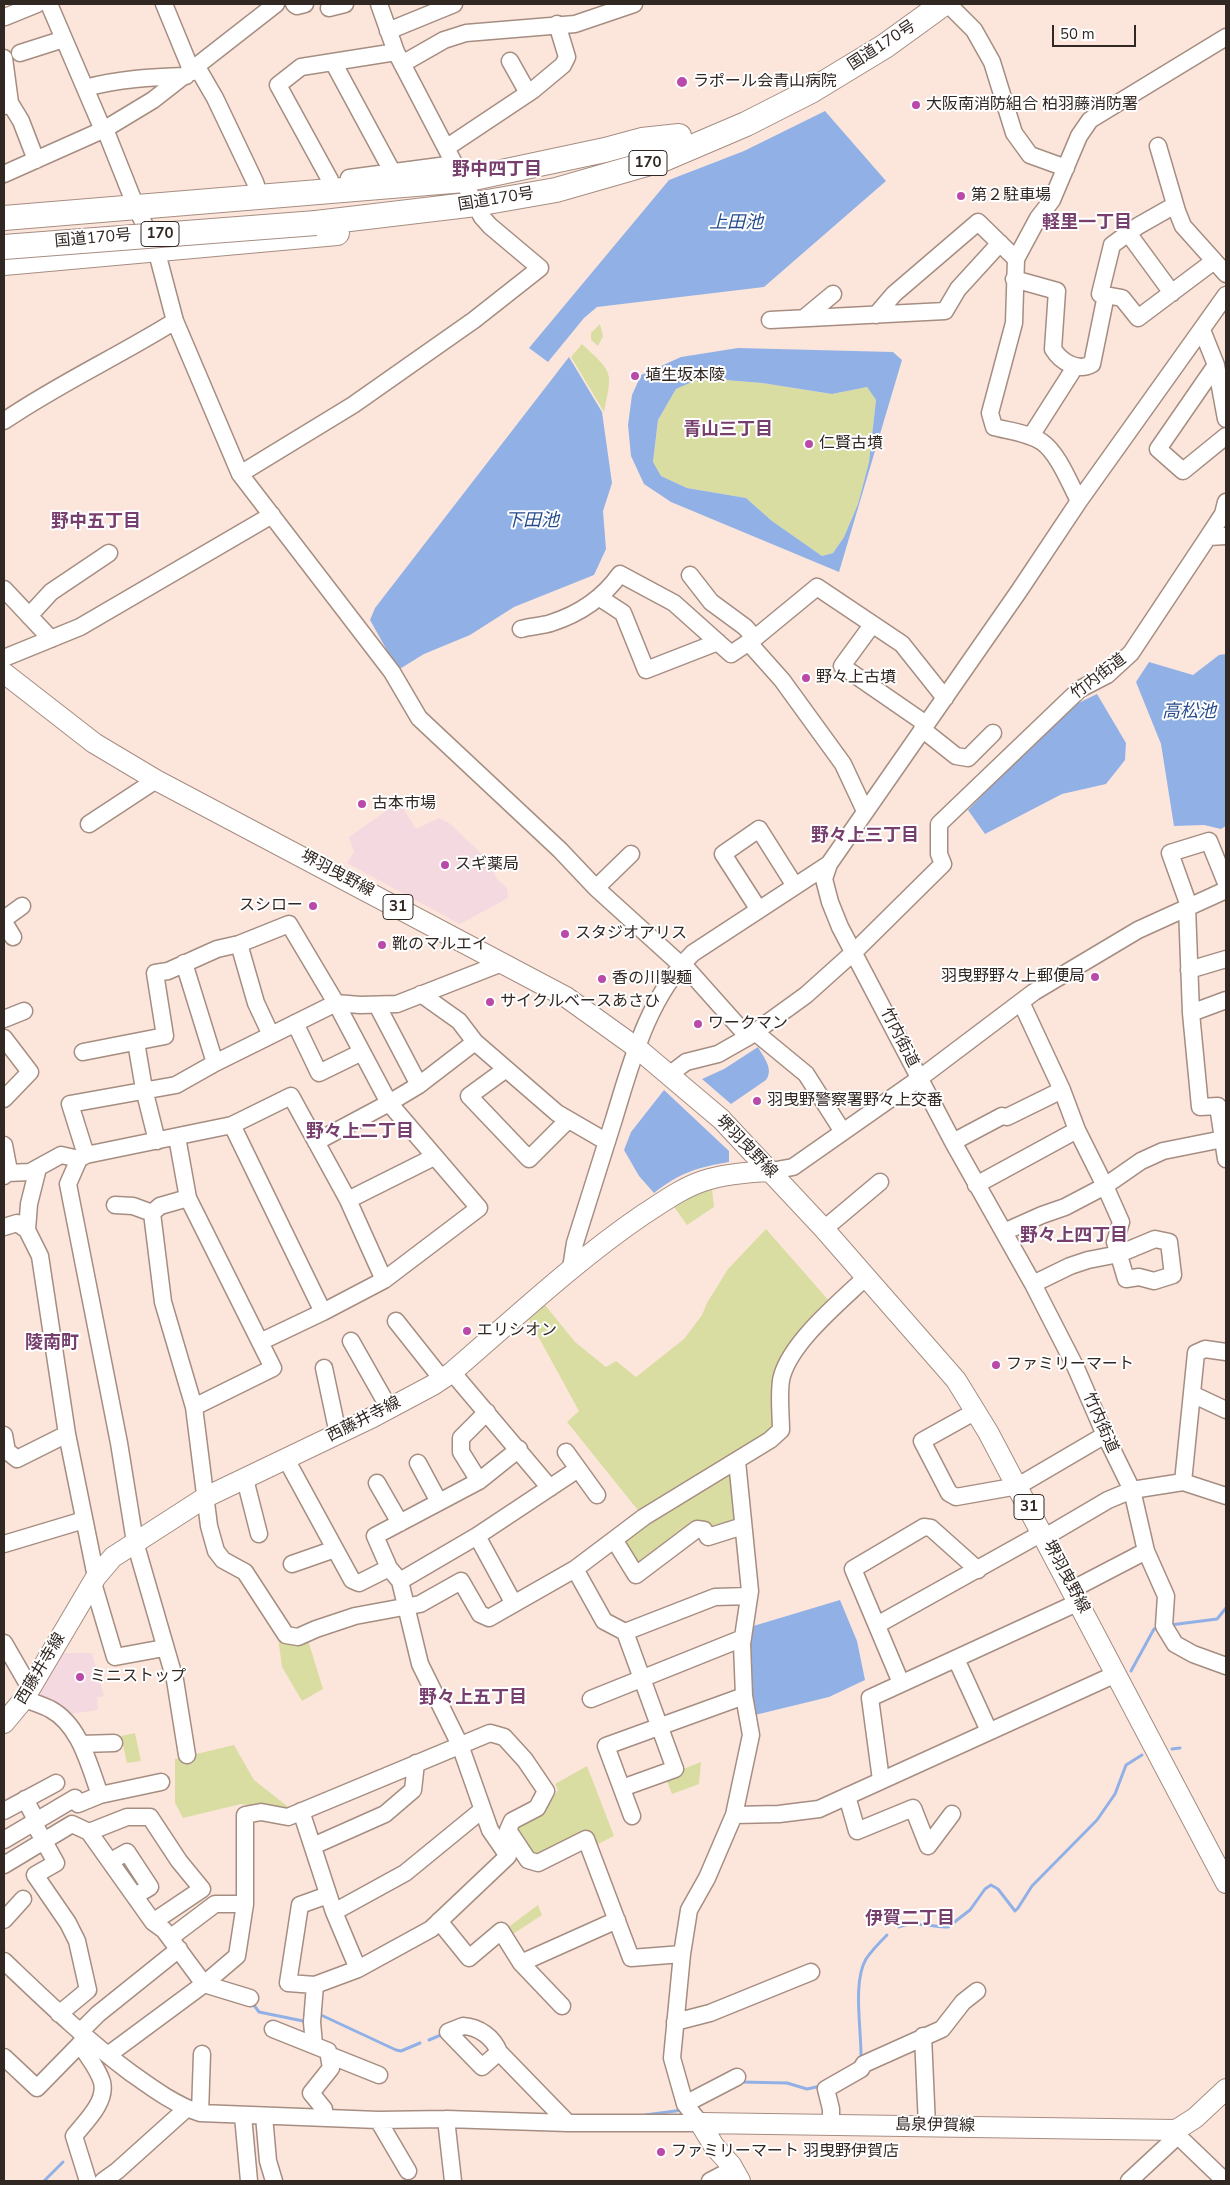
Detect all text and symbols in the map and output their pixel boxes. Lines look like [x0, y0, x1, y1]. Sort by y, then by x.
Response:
scale bar [1055, 15, 1139, 47]
street label: 国道170号 [845, 17, 919, 75]
text: 50 m [1060, 24, 1095, 44]
place label: ラポール会青山病院 [693, 72, 837, 92]
marker: ラポール会青山病院 [675, 75, 689, 89]
place label: 大阪南消防組合 柏羽藤消防署 [926, 95, 1138, 115]
marker: 大阪南消防組合 柏羽藤消防署 [910, 99, 922, 111]
road number: 170 [629, 150, 667, 176]
district label: 野中四丁目 [452, 160, 542, 182]
street label: 国道170号 [457, 185, 535, 215]
place label: 第２駐車場 [971, 186, 1051, 206]
marker: 第２駐車場 [955, 190, 967, 202]
water label: 上田池 [709, 213, 763, 235]
district label: 軽里一丁目 [1042, 213, 1132, 235]
road number: 170 [141, 222, 179, 246]
street label: 国道170号 [54, 226, 132, 252]
place label: 埴生坂本陵 [645, 366, 725, 386]
marker: 埴生坂本陵 [629, 370, 641, 382]
district label: 青山三丁目 [683, 420, 773, 442]
place label: 仁賢古墳 [819, 434, 883, 454]
marker: 仁賢古墳 [803, 438, 815, 450]
water label: 下田池 [505, 511, 559, 533]
district label: 野中五丁目 [51, 512, 141, 534]
street label: 竹内街道 [1068, 650, 1130, 704]
place label: 野々上古墳 [816, 668, 896, 688]
marker: 野々上古墳 [800, 672, 812, 684]
water label: 高松池 [1162, 702, 1216, 724]
place label: 古本市場 [372, 794, 436, 814]
marker: 古本市場 [356, 798, 368, 810]
district label: 野々上三丁目 [811, 826, 919, 848]
street label: 堺羽曳野線 [297, 847, 377, 901]
place label: スギ薬局 [455, 855, 519, 875]
marker: スギ薬局 [439, 859, 451, 871]
road number: 31 [383, 894, 413, 920]
place label: スシロー [239, 896, 303, 916]
marker: スシロー [307, 900, 319, 912]
place label: スタジオアリス [575, 924, 687, 944]
marker: スタジオアリス [559, 928, 571, 940]
place label: 靴のマルエイ [392, 935, 488, 955]
marker: 靴のマルエイ [376, 939, 388, 951]
place label: 羽曳野野々上郵便局 [941, 967, 1085, 987]
place label: 香の川製麺 [612, 969, 692, 989]
marker: 羽曳野野々上郵便局 [1089, 971, 1101, 983]
marker: 香の川製麺 [596, 973, 608, 985]
place label: サイクルベースあさひ [500, 992, 660, 1012]
marker: サイクルベースあさひ [484, 996, 496, 1008]
street label: 竹内街道 [876, 1005, 922, 1071]
place label: ワークマン [708, 1014, 788, 1034]
marker: ワークマン [692, 1018, 704, 1030]
place label: 羽曳野警察署野々上交番 [767, 1091, 943, 1111]
marker: 羽曳野警察署野々上交番 [751, 1095, 763, 1107]
street label: 堺羽曳野線 [711, 1112, 781, 1182]
district label: 野々上二丁目 [306, 1122, 414, 1144]
district label: 野々上四丁目 [1020, 1226, 1128, 1248]
place label: エリシオン [477, 1321, 557, 1341]
marker: エリシオン [461, 1325, 473, 1337]
district label: 陵南町 [25, 1333, 79, 1355]
place label: ファミリーマート [1006, 1355, 1134, 1375]
marker: ファミリーマート [990, 1359, 1002, 1371]
street label: 竹内街道 [1078, 1390, 1122, 1456]
street label: 西藤井寺線 [324, 1393, 404, 1447]
road number: 31 [1014, 1494, 1044, 1520]
street label: 堺羽曳野線 [1039, 1537, 1093, 1617]
street label: 西藤井寺線 [12, 1630, 70, 1708]
place label: ミニストップ [90, 1667, 186, 1687]
marker: ミニストップ [74, 1671, 86, 1683]
district label: 野々上五丁目 [419, 1688, 527, 1710]
district label: 伊賀二丁目 [865, 1909, 955, 1931]
street label: 島泉伊賀線 [895, 2116, 975, 2136]
place label: ファミリーマート 羽曳野伊賀店 [671, 2142, 899, 2162]
marker: ファミリーマート 羽曳野伊賀店 [655, 2146, 667, 2158]

